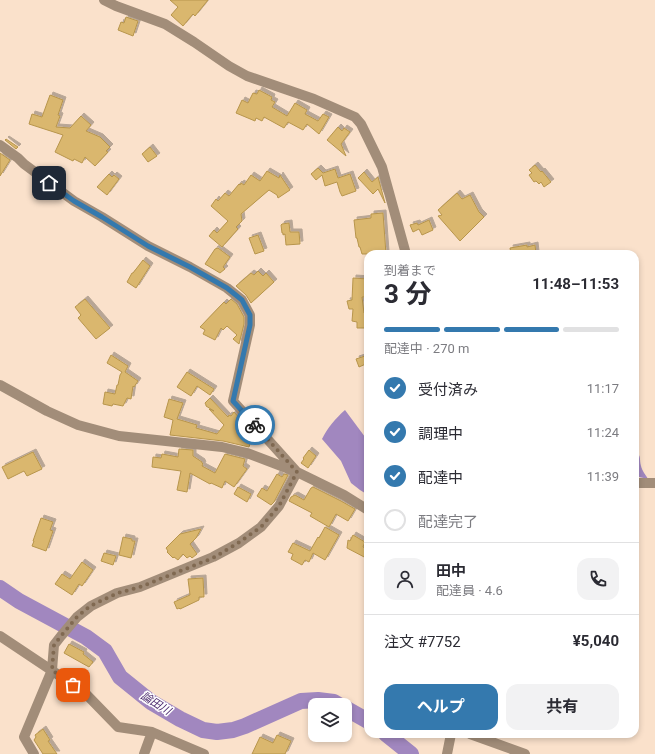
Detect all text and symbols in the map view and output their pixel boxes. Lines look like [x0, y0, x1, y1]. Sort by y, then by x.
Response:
pin [32, 166, 66, 200]
icon: home [38, 172, 60, 194]
text: 到着まで [384, 263, 436, 278]
text: 11:48–11:53 [532, 275, 619, 293]
text: 3 分 [384, 279, 431, 309]
text: 配達中 · 270 m [384, 341, 469, 356]
icon: check [384, 377, 406, 399]
text: 受付済み [418, 381, 478, 399]
text: 11:17 [587, 381, 619, 396]
courier [235, 405, 275, 445]
icon: bike [244, 414, 266, 436]
icon: check [384, 421, 406, 443]
text: 調理中 [418, 425, 463, 443]
text: 11:24 [587, 425, 619, 440]
icon: check [384, 465, 406, 487]
text: 配達中 [418, 469, 463, 487]
text: 11:39 [587, 469, 619, 484]
text: 配達完了 [418, 513, 478, 531]
button: person [384, 558, 426, 600]
button: phone [577, 558, 619, 600]
text: 田中 [436, 562, 466, 580]
text: 配達員 · 4.6 [436, 583, 503, 598]
text: ¥5,040 [573, 632, 619, 650]
text: 注文 #7752 [384, 633, 461, 651]
pin [56, 668, 90, 702]
icon: bag [62, 674, 84, 696]
button: ヘルプ [384, 684, 498, 730]
button: 共有 [506, 684, 619, 730]
water label: 論田川 [138, 689, 174, 718]
map controls [308, 698, 352, 742]
button: layers [308, 698, 352, 742]

